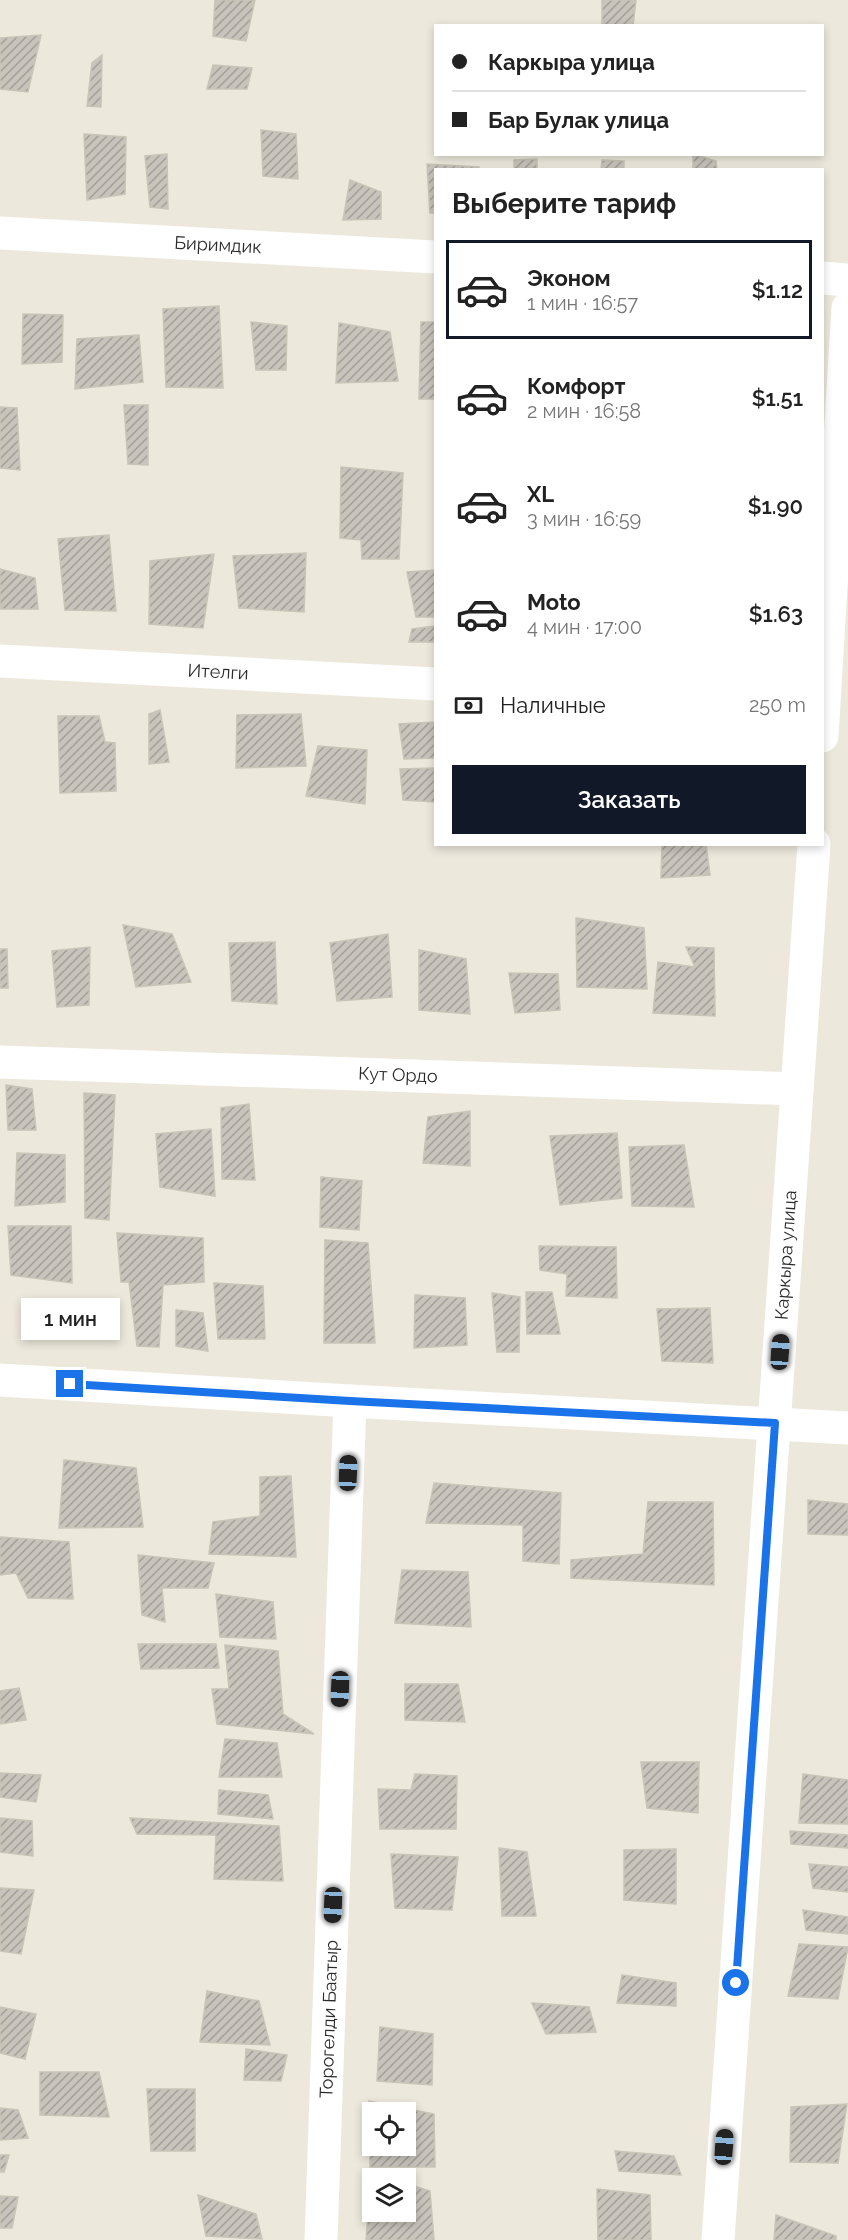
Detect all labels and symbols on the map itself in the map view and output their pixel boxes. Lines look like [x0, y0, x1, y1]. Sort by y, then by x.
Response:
street label: Биримдик [174, 232, 262, 257]
street label: Ителги [187, 659, 249, 684]
street label: Кут Ордо [358, 1063, 438, 1086]
street label: Каркыра улица [770, 1189, 801, 1320]
callout: 1 мин [20, 1297, 119, 1339]
car [770, 1333, 790, 1371]
route end [56, 1370, 83, 1397]
car [338, 1455, 358, 1491]
car [330, 1671, 350, 1707]
car [323, 1887, 343, 1923]
street label: Торогелди Баатыр [315, 1939, 342, 2099]
route start [722, 1969, 749, 1996]
car [714, 2128, 734, 2166]

